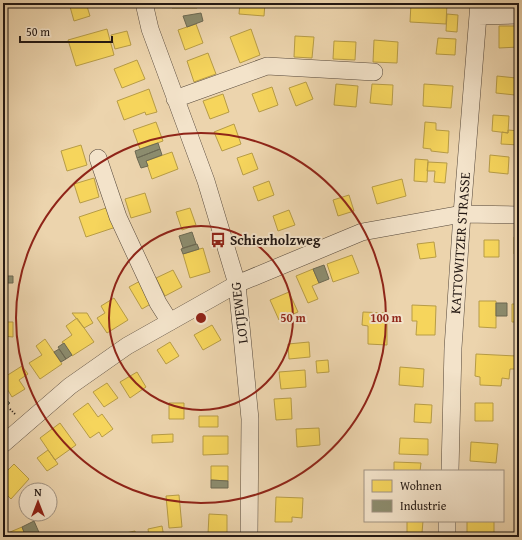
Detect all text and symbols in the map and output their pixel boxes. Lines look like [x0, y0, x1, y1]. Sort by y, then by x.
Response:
scale bar [20, 18, 112, 44]
text: 50 m [26, 23, 50, 40]
street label: KATTOWITZER STRASSE [445, 171, 475, 315]
place label: Schierholzweg [230, 230, 321, 250]
bus stop icon: Schierholzweg [209, 231, 227, 249]
street label: LOTJEWEG [225, 281, 253, 345]
text: 50 m [280, 309, 306, 326]
text: 100 m [370, 309, 403, 326]
centre of rings [194, 311, 208, 325]
legend [364, 470, 504, 522]
text: Wohnen [400, 477, 442, 494]
north arrow [18, 482, 58, 522]
text: N [34, 484, 42, 500]
text: Industrie [400, 497, 447, 514]

